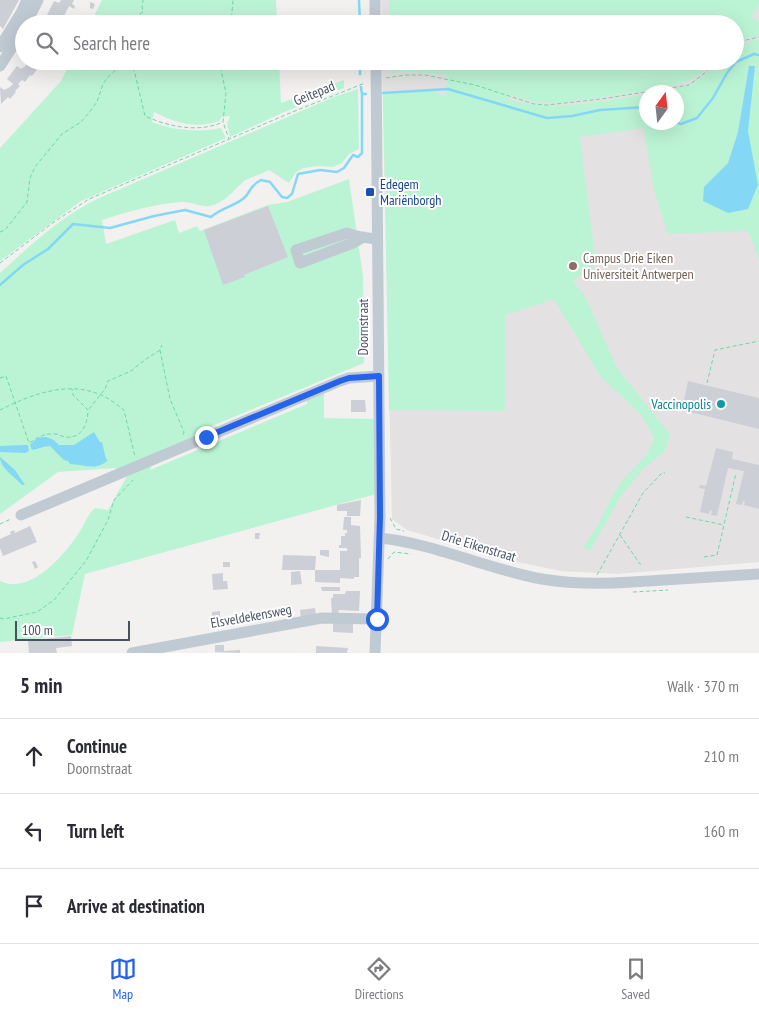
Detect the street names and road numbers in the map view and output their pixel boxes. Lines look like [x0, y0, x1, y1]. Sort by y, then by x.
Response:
street label: Geitepad [291, 77, 337, 109]
street label: Doornstraat [354, 298, 372, 355]
street label: Drie Eikenstraat [440, 526, 518, 566]
street label: Elsveldekensweg [209, 600, 293, 632]

